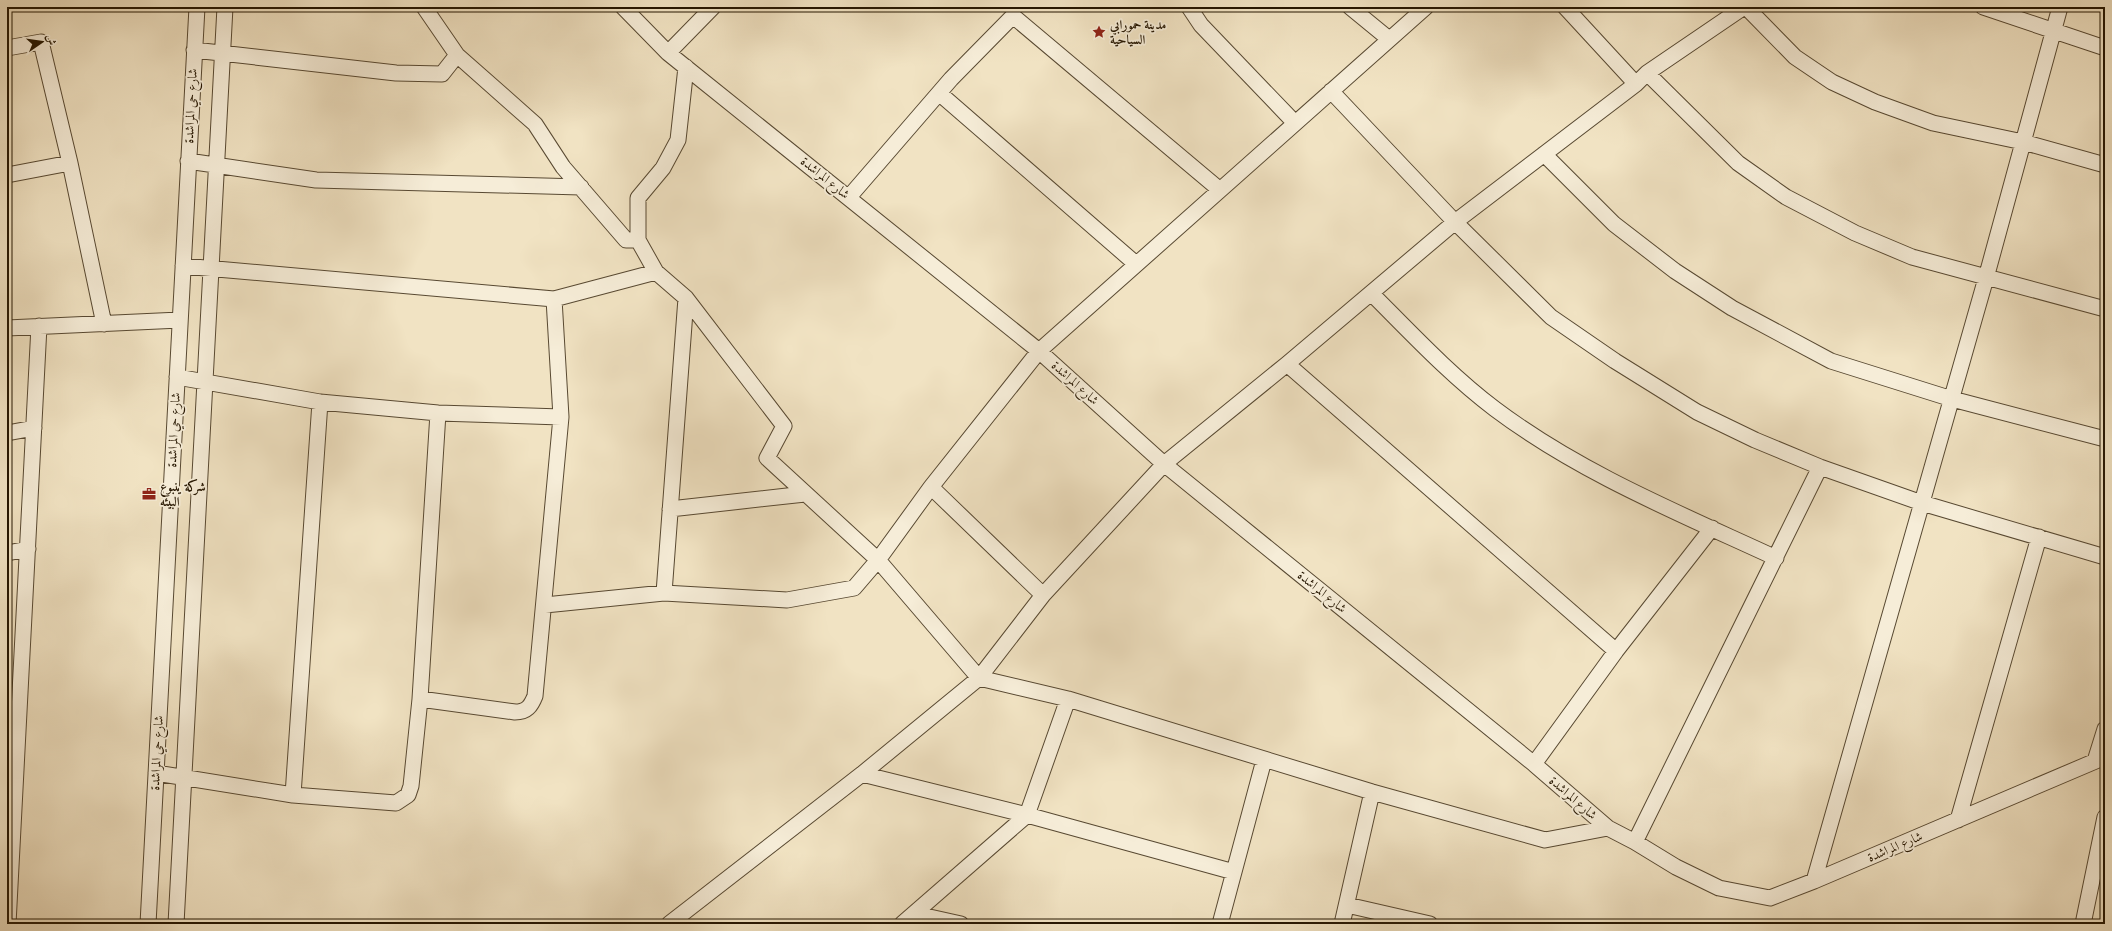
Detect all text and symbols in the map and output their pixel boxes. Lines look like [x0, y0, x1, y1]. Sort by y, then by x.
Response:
place label: مدينة حمورابي السياحية [1109, 17, 1166, 48]
north arrow [22, 22, 62, 62]
place icon: مدينة حمورابي السياحية [1091, 24, 1107, 40]
text: ش [44, 33, 59, 47]
street label: شارع حي المراشدة [181, 68, 204, 144]
street label: شارع المراشدة [795, 153, 853, 205]
street label: شارع المراشدة [1046, 358, 1102, 411]
street label: شارع حي المراشدة [164, 392, 187, 468]
place label: شركة ينبوع البيئه [160, 478, 206, 510]
office icon: شركة ينبوع البيئه [141, 486, 157, 502]
street label: شارع المراشدة [1292, 567, 1350, 619]
street label: شارع حي المراشدة [147, 715, 170, 791]
street label: شارع المراشدة [1544, 773, 1600, 825]
street label: شارع المراشدة [1865, 828, 1926, 869]

